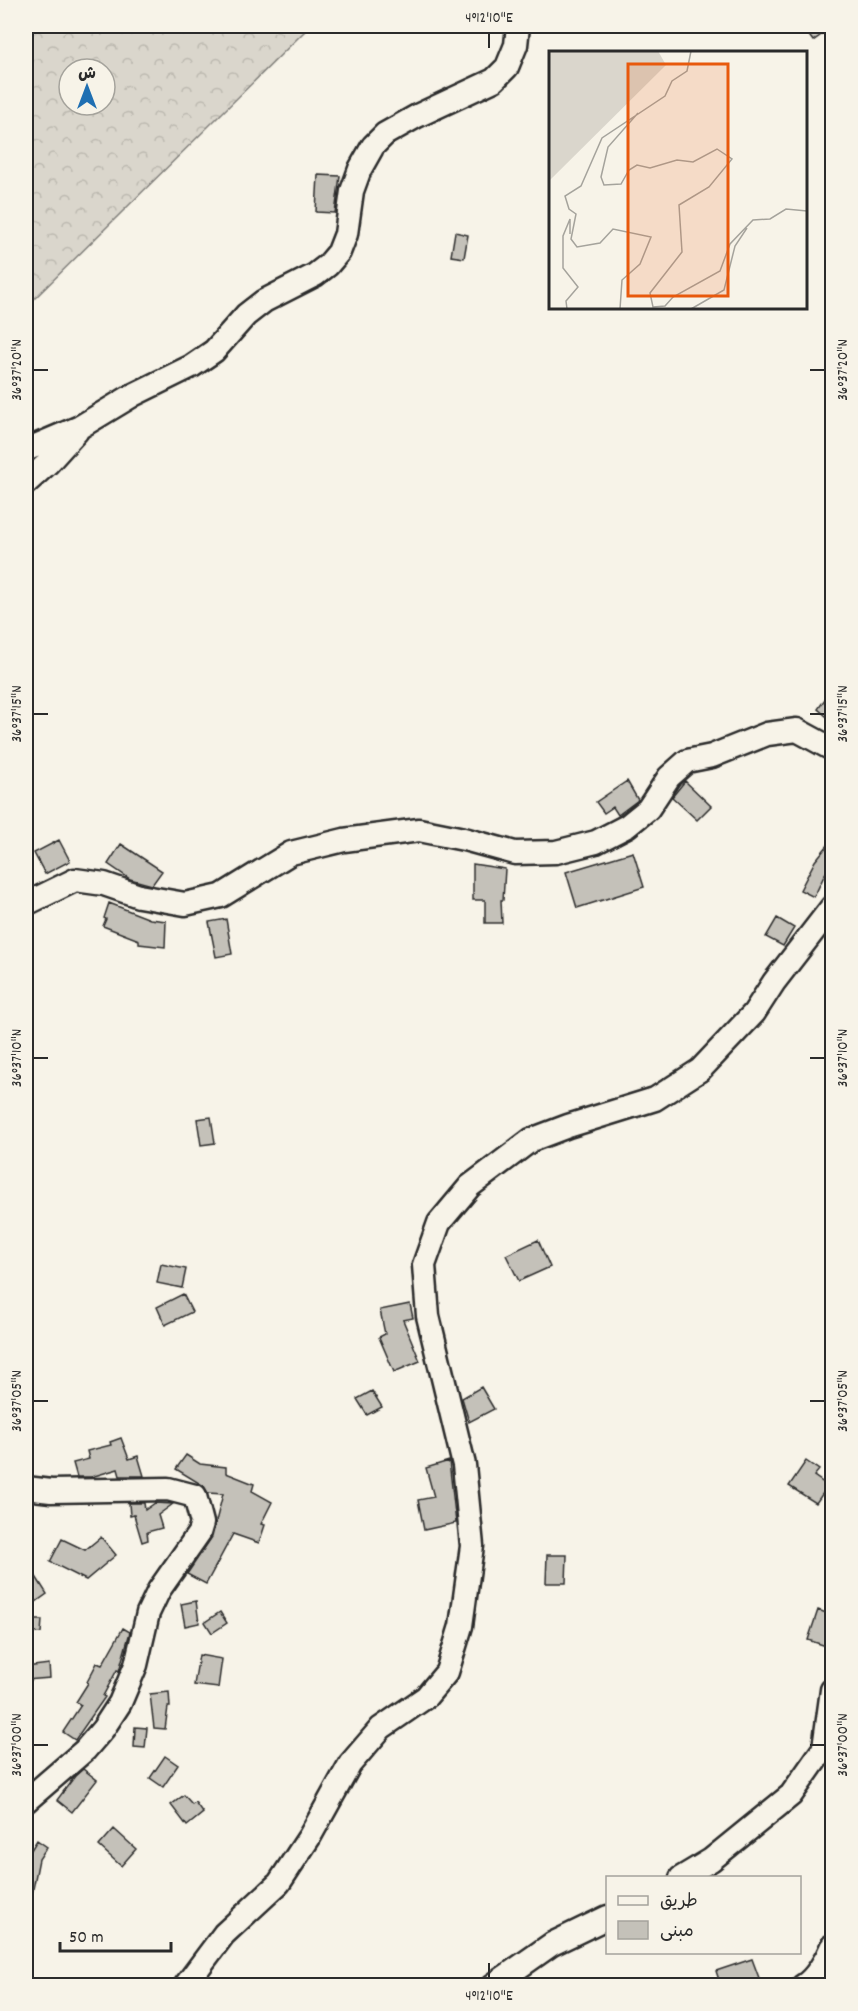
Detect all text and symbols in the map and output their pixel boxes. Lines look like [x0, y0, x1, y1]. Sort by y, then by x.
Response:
text: 4°12'10"E [465, 8, 513, 30]
inset map [549, 51, 807, 309]
north arrow [57, 57, 117, 117]
text: ش [78, 63, 96, 86]
text: 36°37'20"N [7, 339, 29, 401]
text: 36°37'20"N [833, 339, 855, 401]
text: 36°37'15"N [7, 685, 29, 743]
text: 36°37'15"N [833, 685, 855, 743]
text: 36°37'10"N [7, 1029, 29, 1087]
text: 36°37'10"N [833, 1029, 855, 1087]
text: 36°37'05"N [7, 1370, 29, 1432]
text: 36°37'05"N [833, 1370, 855, 1432]
text: 36°37'00"N [7, 1713, 29, 1777]
text: 36°37'00"N [833, 1713, 855, 1777]
legend [606, 1876, 801, 1954]
text: طريق [660, 1890, 698, 1915]
scale bar [60, 1915, 171, 1953]
text: مبنى [660, 1920, 694, 1945]
text: 50 m [69, 1926, 104, 1951]
text: 4°12'10"E [465, 1986, 513, 2008]

